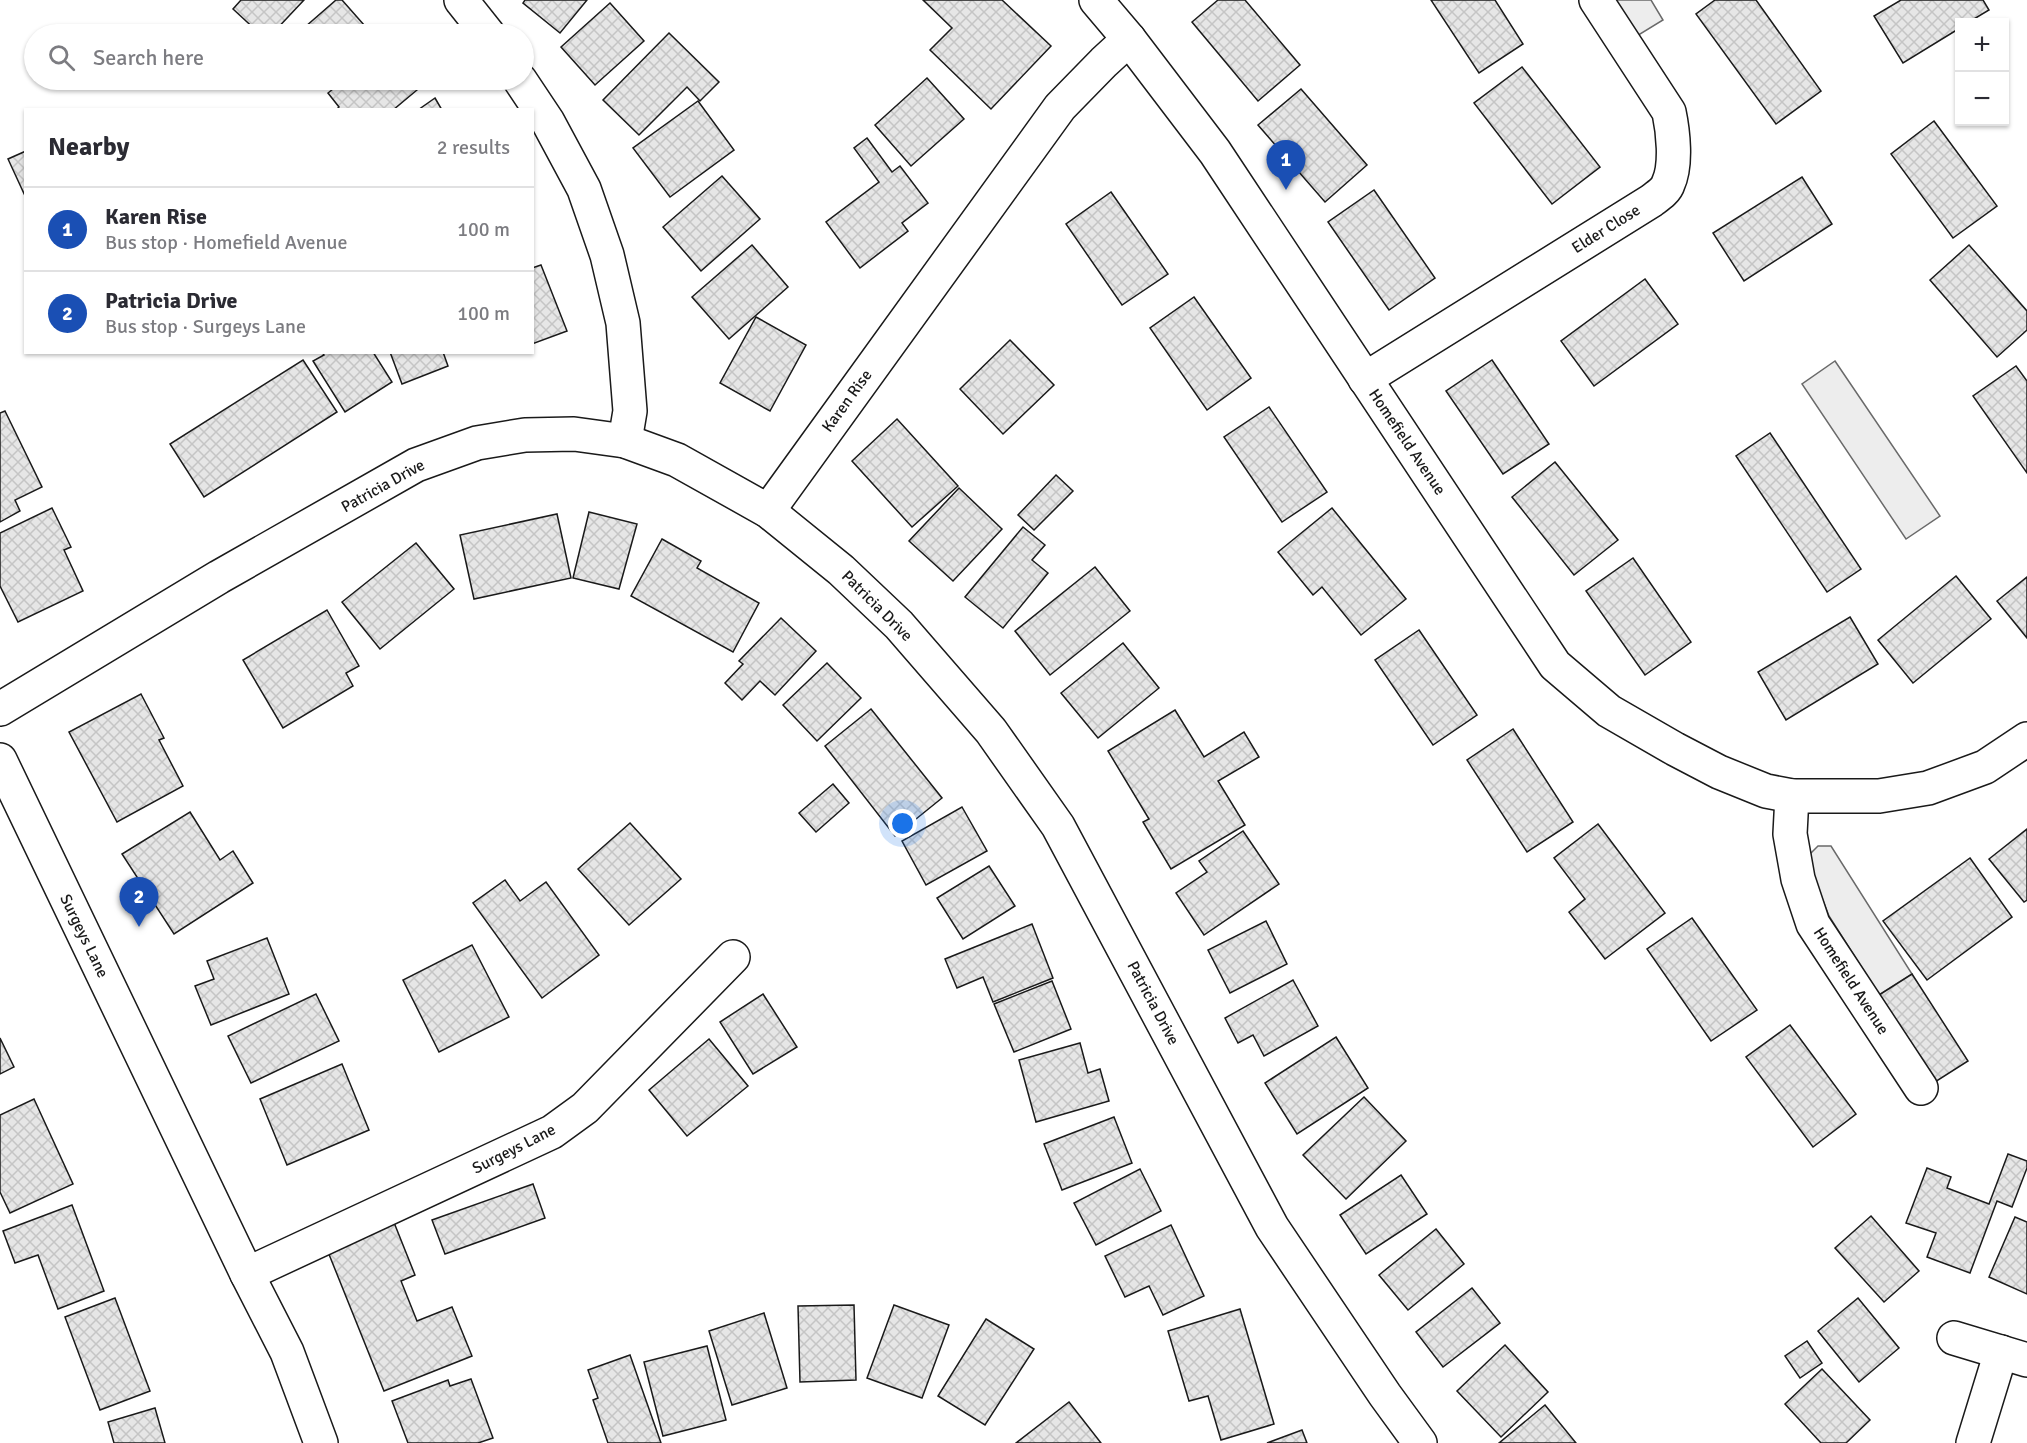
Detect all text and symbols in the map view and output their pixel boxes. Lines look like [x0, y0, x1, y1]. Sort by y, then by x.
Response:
map controls [1955, 18, 2009, 126]
button: + [1955, 18, 2009, 72]
search box [24, 24, 534, 90]
icon: search [45, 41, 78, 74]
text: Search here [93, 44, 204, 71]
button: − [1955, 72, 2009, 126]
text: Nearby [48, 131, 129, 163]
text: 2 results [437, 135, 510, 160]
pin: 1 [1266, 140, 1306, 190]
street label: Elder Close [1568, 200, 1644, 258]
text: Karen Rise [105, 203, 207, 230]
text: 1 [62, 217, 73, 242]
text: 100 m [457, 217, 510, 242]
text: Bus stop · Homefield Avenue [105, 230, 347, 255]
text: Patricia Drive [105, 287, 237, 314]
text: 2 [62, 301, 73, 326]
text: 100 m [457, 301, 510, 326]
text: Bus stop · Surgeys Lane [105, 314, 306, 339]
street label: Karen Rise [818, 366, 876, 436]
street label: Homefield Avenue [1364, 385, 1450, 499]
street label: Patricia Drive [338, 455, 428, 517]
street label: Patricia Drive [837, 566, 917, 646]
your location [888, 809, 917, 838]
pin: 2 [120, 878, 158, 927]
street label: Surgeys Lane [55, 891, 113, 981]
street label: Homefield Avenue [1809, 924, 1893, 1038]
street label: Patricia Drive [1123, 958, 1183, 1048]
street label: Surgeys Lane [469, 1120, 559, 1178]

